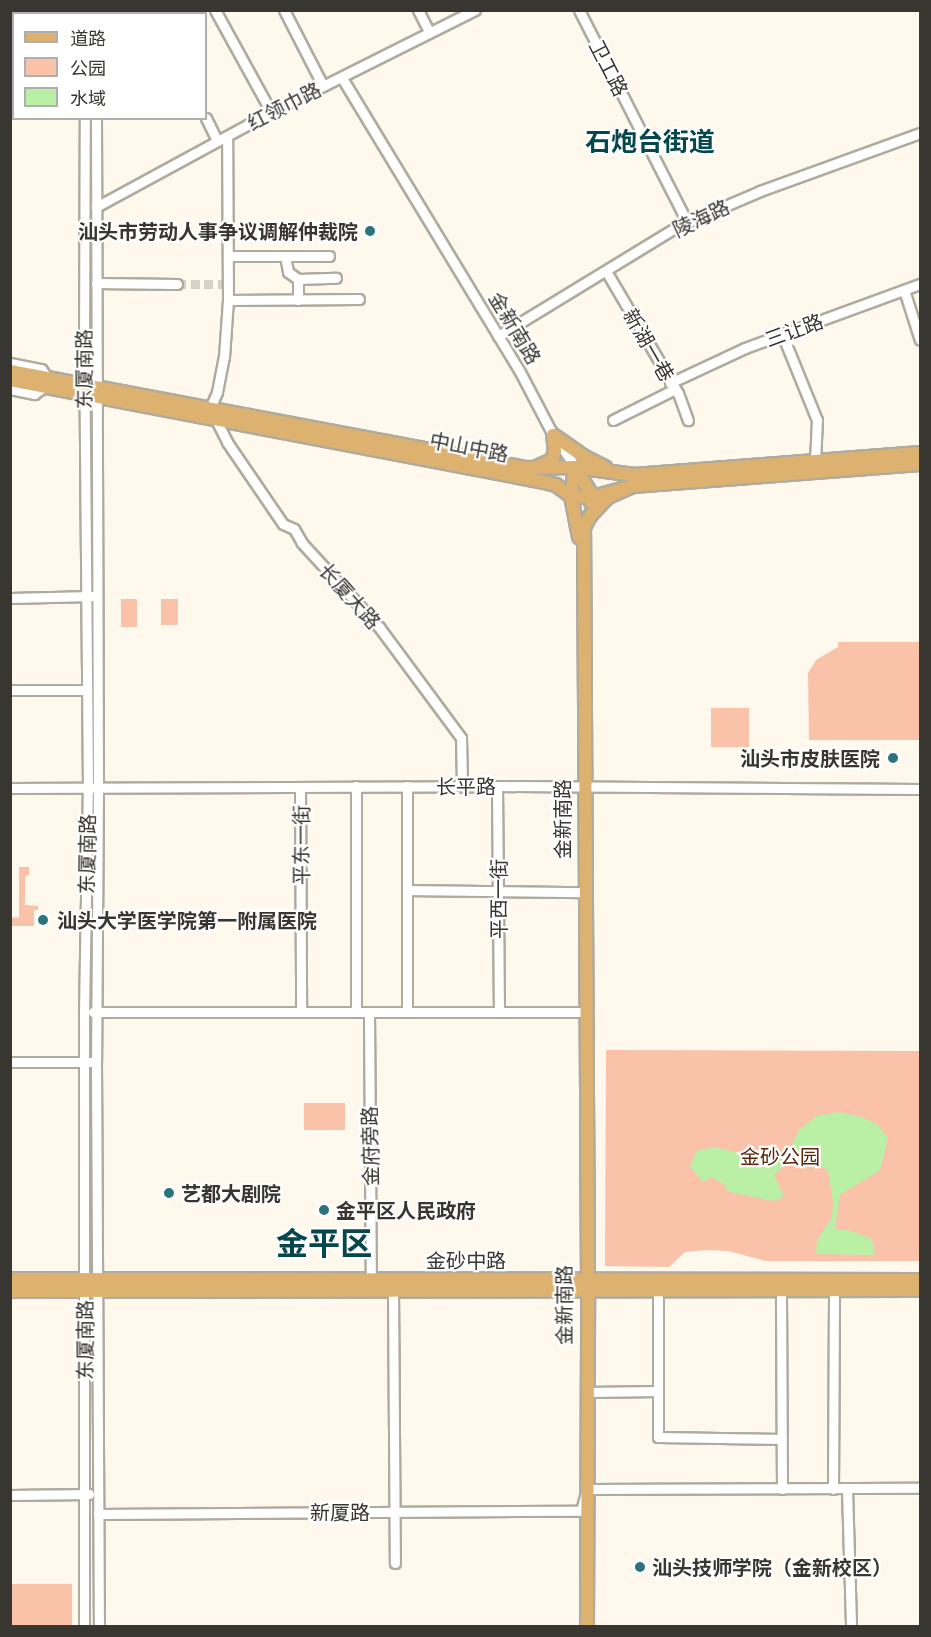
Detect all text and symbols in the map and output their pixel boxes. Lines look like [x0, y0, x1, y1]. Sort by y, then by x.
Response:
legend [12, 12, 207, 120]
text: 道路 [70, 27, 106, 50]
street label: 卫工路 [585, 36, 633, 100]
text: 公园 [70, 57, 106, 80]
street label: 红领巾路 [243, 77, 325, 135]
text: 水域 [70, 87, 106, 110]
district label: 石炮台街道 [585, 126, 715, 158]
street label: 陵海路 [669, 194, 733, 242]
place label: 汕头市劳动人事争议调解仲裁院 [78, 219, 358, 243]
marker: 汕头市劳动人事争议调解仲裁院 [363, 224, 377, 238]
street label: 金新南路 [484, 288, 546, 368]
street label: 新湖一巷 [619, 304, 679, 386]
street label: 三让路 [762, 308, 826, 352]
street label: 东厦南路 [72, 329, 96, 409]
street label: 中山中路 [427, 428, 511, 466]
street label: 长厦大路 [314, 558, 386, 634]
place label: 汕头市皮肤医院 [740, 746, 880, 770]
marker: 汕头市皮肤医院 [884, 749, 902, 767]
street label: 长平路 [436, 774, 496, 798]
street label: 金新南路 [550, 779, 574, 859]
street label: 平东一街 [289, 805, 313, 885]
street label: 东厦南路 [74, 814, 100, 894]
street label: 平西一街 [486, 859, 510, 939]
place label: 汕头大学医学院第一附属医院 [57, 908, 317, 932]
marker: 汕头大学医学院第一附属医院 [34, 911, 52, 929]
street label: 金府旁路 [357, 1106, 383, 1186]
park label: 金砂公园 [740, 1144, 820, 1168]
place label: 艺都大剧院 [181, 1181, 281, 1205]
marker: 艺都大剧院 [162, 1186, 176, 1200]
place label: 金平区人民政府 [336, 1198, 476, 1222]
marker: 金平区人民政府 [317, 1203, 331, 1217]
district label: 金平区 [276, 1224, 372, 1262]
street label: 金砂中路 [426, 1248, 506, 1272]
street label: 金新南路 [552, 1265, 576, 1345]
street label: 东厦南路 [73, 1300, 97, 1380]
street label: 新厦路 [310, 1500, 370, 1524]
place label: 汕头技师学院（金新校区） [652, 1555, 892, 1579]
marker: 汕头技师学院（金新校区） [633, 1560, 647, 1574]

